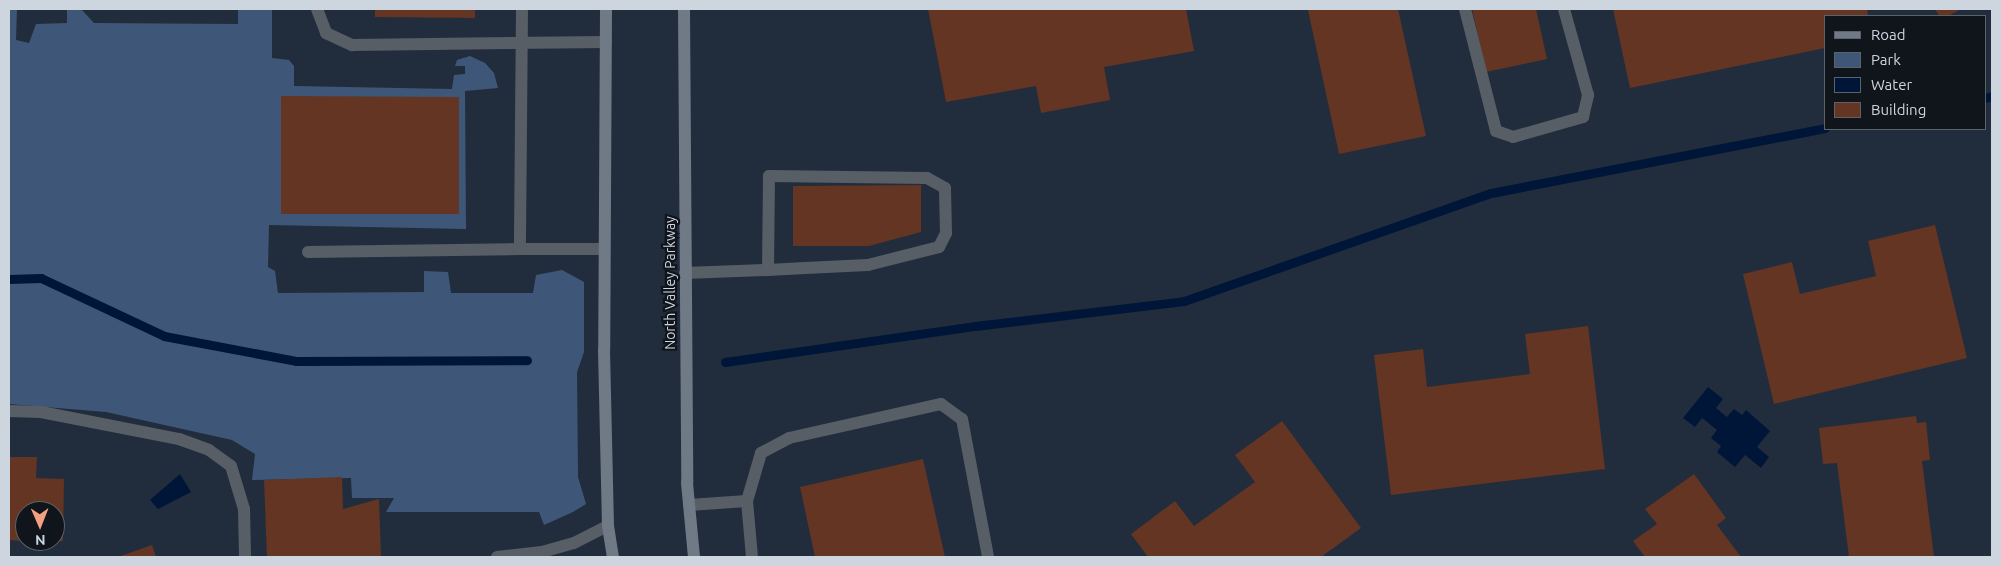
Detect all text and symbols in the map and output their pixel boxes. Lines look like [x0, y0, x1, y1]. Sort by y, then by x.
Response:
legend [1824, 15, 1986, 130]
text: Road [1871, 26, 1906, 43]
text: Park [1871, 51, 1901, 68]
text: Water [1871, 76, 1912, 93]
text: Building [1871, 101, 1926, 118]
street label: North Valley Parkway [662, 216, 678, 350]
north arrow [15, 501, 65, 551]
text: N [35, 532, 46, 548]

